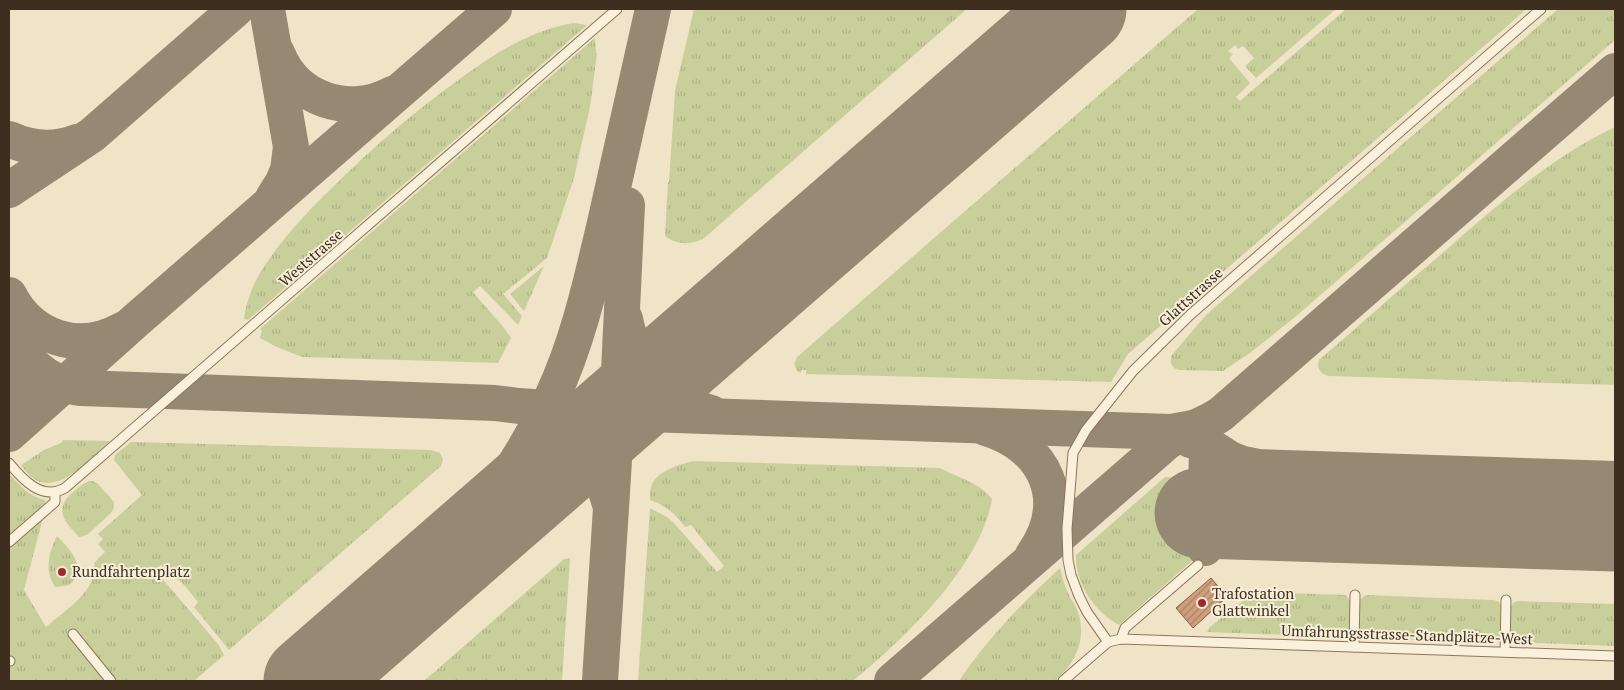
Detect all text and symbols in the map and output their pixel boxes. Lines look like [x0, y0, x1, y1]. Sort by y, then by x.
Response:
street label: Weststrasse [274, 224, 347, 291]
street label: Glattstrasse [1154, 262, 1227, 330]
place label: Rundfahrtenplatz [72, 561, 190, 581]
marker: Rundfahrtenplatz [56, 566, 68, 578]
place label: Trafostation Glattwinkel [1212, 583, 1294, 620]
marker: Trafostation Glattwinkel [1196, 597, 1208, 609]
street label: Umfahrungsstrasse-Standplätze-West [1281, 620, 1534, 648]

